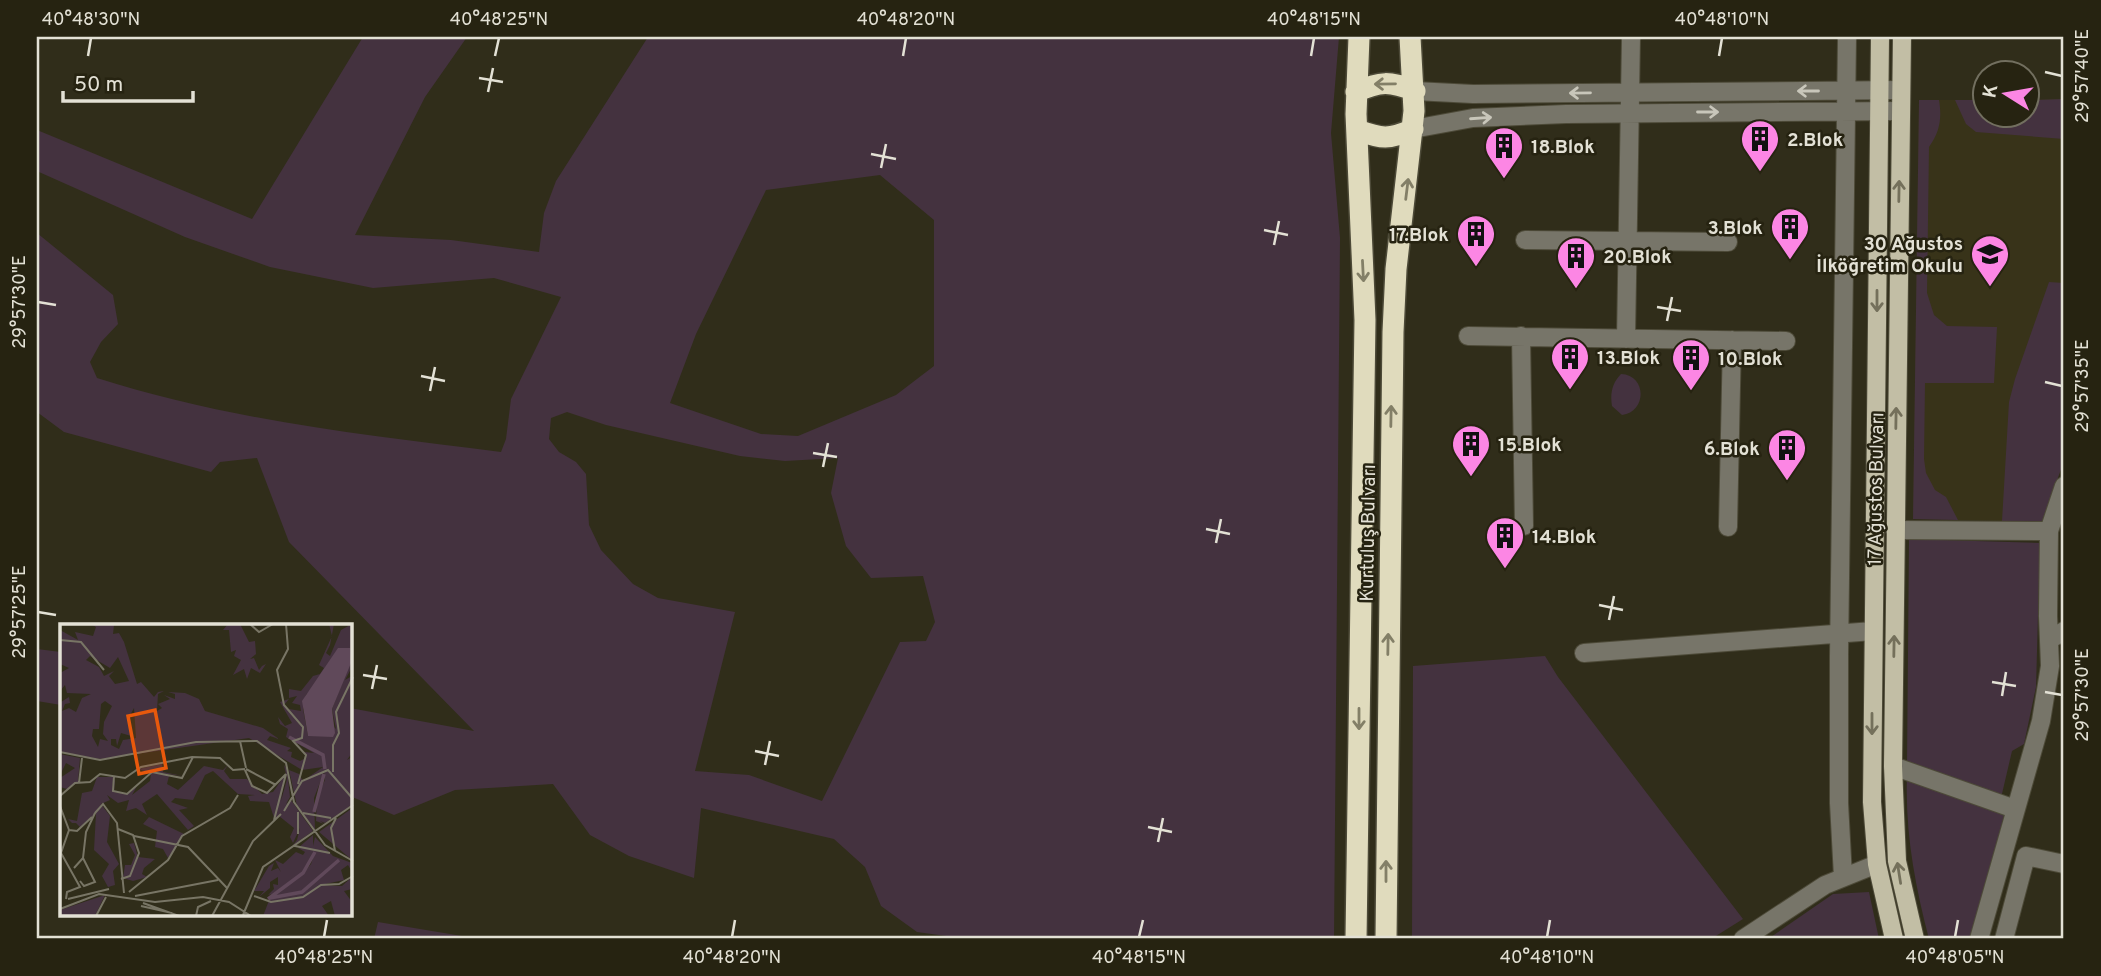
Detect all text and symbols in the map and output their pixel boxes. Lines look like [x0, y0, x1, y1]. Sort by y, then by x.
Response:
text: 40°48'30"N [42, 9, 140, 32]
text: 40°48'25"N [450, 9, 548, 32]
text: 40°48'20"N [857, 9, 955, 32]
text: 40°48'15"N [1267, 9, 1361, 32]
text: 40°48'10"N [1675, 9, 1769, 32]
text: 29°57'40"E [2072, 29, 2095, 123]
scale bar [63, 60, 192, 104]
north arrow [1972, 60, 2042, 130]
text: 50 m [74, 72, 123, 99]
one-way arrow [1374, 77, 1397, 91]
text: K [1978, 82, 2004, 100]
one-way arrow [1797, 84, 1820, 98]
one-way arrow [1569, 86, 1592, 99]
one-way arrow [1696, 106, 1719, 119]
one-way arrow [1469, 111, 1491, 124]
building icon: 2.Blok [1739, 118, 1781, 173]
building icon: 18.Blok [1483, 125, 1525, 180]
place label: 2.Blok [1787, 129, 1844, 153]
place label: 18.Blok [1531, 136, 1595, 160]
one-way arrow [1400, 178, 1413, 201]
one-way arrow [1892, 179, 1905, 202]
building icon: 3.Blok [1769, 206, 1811, 261]
building icon: 17.Blok [1455, 213, 1497, 268]
place label: 3.Blok [1707, 217, 1763, 241]
place label: 17.Blok [1389, 224, 1449, 248]
place label: 30 Ağustos İlköğretim Okulu [1816, 233, 1963, 279]
school or university icon: 30 Ağustos İlköğretim Okulu [1969, 233, 2011, 288]
building icon: 20.Blok [1555, 235, 1597, 290]
place label: 20.Blok [1603, 246, 1672, 270]
text: 29°57'30"E [9, 255, 32, 349]
one-way arrow [1357, 259, 1370, 282]
one-way arrow [1870, 289, 1884, 312]
building icon: 13.Blok [1549, 336, 1591, 391]
building icon: 10.Blok [1670, 337, 1712, 392]
text: 29°57'35"E [2072, 339, 2095, 433]
place label: 13.Blok [1597, 347, 1661, 371]
place label: 10.Blok [1718, 348, 1783, 372]
one-way arrow [1385, 405, 1398, 428]
one-way arrow [1889, 407, 1903, 430]
street label: 17 Ağustos Bulvarı [1864, 412, 1890, 566]
building icon: 15.Blok [1450, 423, 1492, 478]
building icon: 6.Blok [1766, 427, 1808, 482]
place label: 15.Blok [1498, 434, 1562, 458]
place label: 6.Blok [1704, 438, 1760, 462]
street label: Kurtuluş Bulvarı [1356, 464, 1382, 602]
building icon: 14.Blok [1484, 515, 1526, 570]
place label: 14.Blok [1532, 526, 1597, 550]
text: 29°57'25"E [9, 565, 32, 659]
inset map [60, 624, 352, 916]
one-way arrow [1382, 632, 1395, 655]
one-way arrow [1887, 634, 1901, 657]
text: 29°57'30"E [2072, 648, 2095, 742]
one-way arrow [1352, 707, 1366, 730]
one-way arrow [1865, 713, 1879, 736]
one-way arrow [1380, 860, 1393, 883]
one-way arrow [1892, 862, 1905, 885]
text: 40°48'25"N [275, 947, 373, 970]
text: 40°48'20"N [683, 947, 781, 970]
text: 40°48'15"N [1092, 947, 1186, 970]
text: 40°48'10"N [1500, 947, 1594, 970]
text: 40°48'05"N [1906, 947, 2004, 970]

